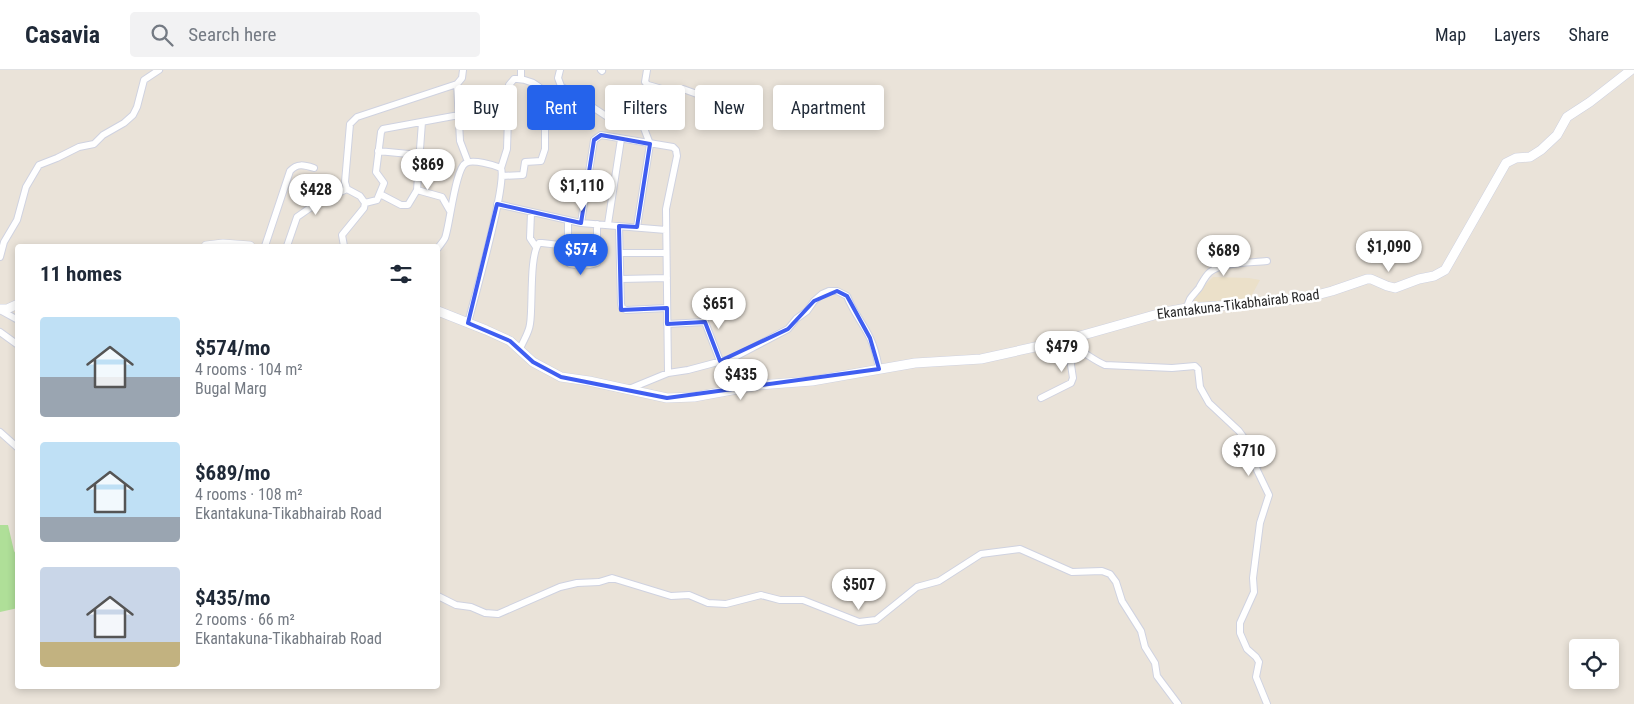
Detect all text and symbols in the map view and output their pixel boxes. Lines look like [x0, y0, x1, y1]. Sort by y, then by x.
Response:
search box [130, 12, 480, 57]
text: Casavia [25, 21, 100, 49]
icon: search [148, 21, 176, 49]
text: Search here [188, 23, 277, 46]
text: Map [1435, 24, 1466, 45]
text: Layers [1494, 24, 1541, 45]
text: Share [1569, 24, 1609, 45]
chip: Buy [455, 85, 517, 130]
chip: Rent [527, 85, 595, 130]
chip: Filters [605, 85, 685, 130]
chip: New [695, 85, 763, 130]
chip: Apartment [773, 85, 884, 130]
pin: $869 [398, 148, 458, 191]
text: $869 [412, 155, 444, 174]
pin: $1,110 [541, 170, 623, 212]
pin: $428 [286, 174, 346, 216]
text: $1,110 [560, 176, 604, 195]
text: $428 [300, 180, 332, 199]
pin: $1,090 [1348, 230, 1430, 273]
pin: $574 [551, 234, 611, 276]
pin: $689 [1194, 234, 1254, 277]
text: $1,090 [1367, 237, 1411, 256]
text: $574 [565, 240, 597, 259]
text: $689 [1208, 241, 1240, 260]
icon: filters [387, 260, 415, 288]
text: 11 homes [40, 262, 122, 286]
street label: Ekantakuna-Tikabhairab Road [1156, 286, 1320, 322]
pin: $651 [689, 288, 749, 330]
text: $651 [703, 294, 735, 313]
pin: $479 [1032, 330, 1092, 373]
text: $574/mo [195, 336, 270, 360]
icon: home [80, 337, 140, 397]
text: $479 [1046, 337, 1078, 356]
pin: $435 [711, 358, 771, 401]
text: 4 rooms · 104 m² [195, 360, 303, 379]
text: $435 [725, 365, 757, 384]
text: Bugal Marg [195, 379, 267, 398]
pin: $710 [1219, 434, 1279, 477]
text: $710 [1233, 441, 1265, 460]
text: $689/mo [195, 461, 270, 485]
icon: home [80, 462, 140, 522]
text: 4 rooms · 108 m² [195, 485, 303, 504]
text: Ekantakuna-Tikabhairab Road [195, 504, 382, 523]
pin: $507 [829, 568, 889, 611]
text: $507 [843, 575, 875, 594]
text: $435/mo [195, 586, 270, 610]
icon: home [80, 587, 140, 647]
text: 2 rooms · 66 m² [195, 610, 295, 629]
text: Ekantakuna-Tikabhairab Road [195, 629, 382, 648]
map controls [1569, 639, 1619, 689]
button: locate [1569, 639, 1619, 689]

